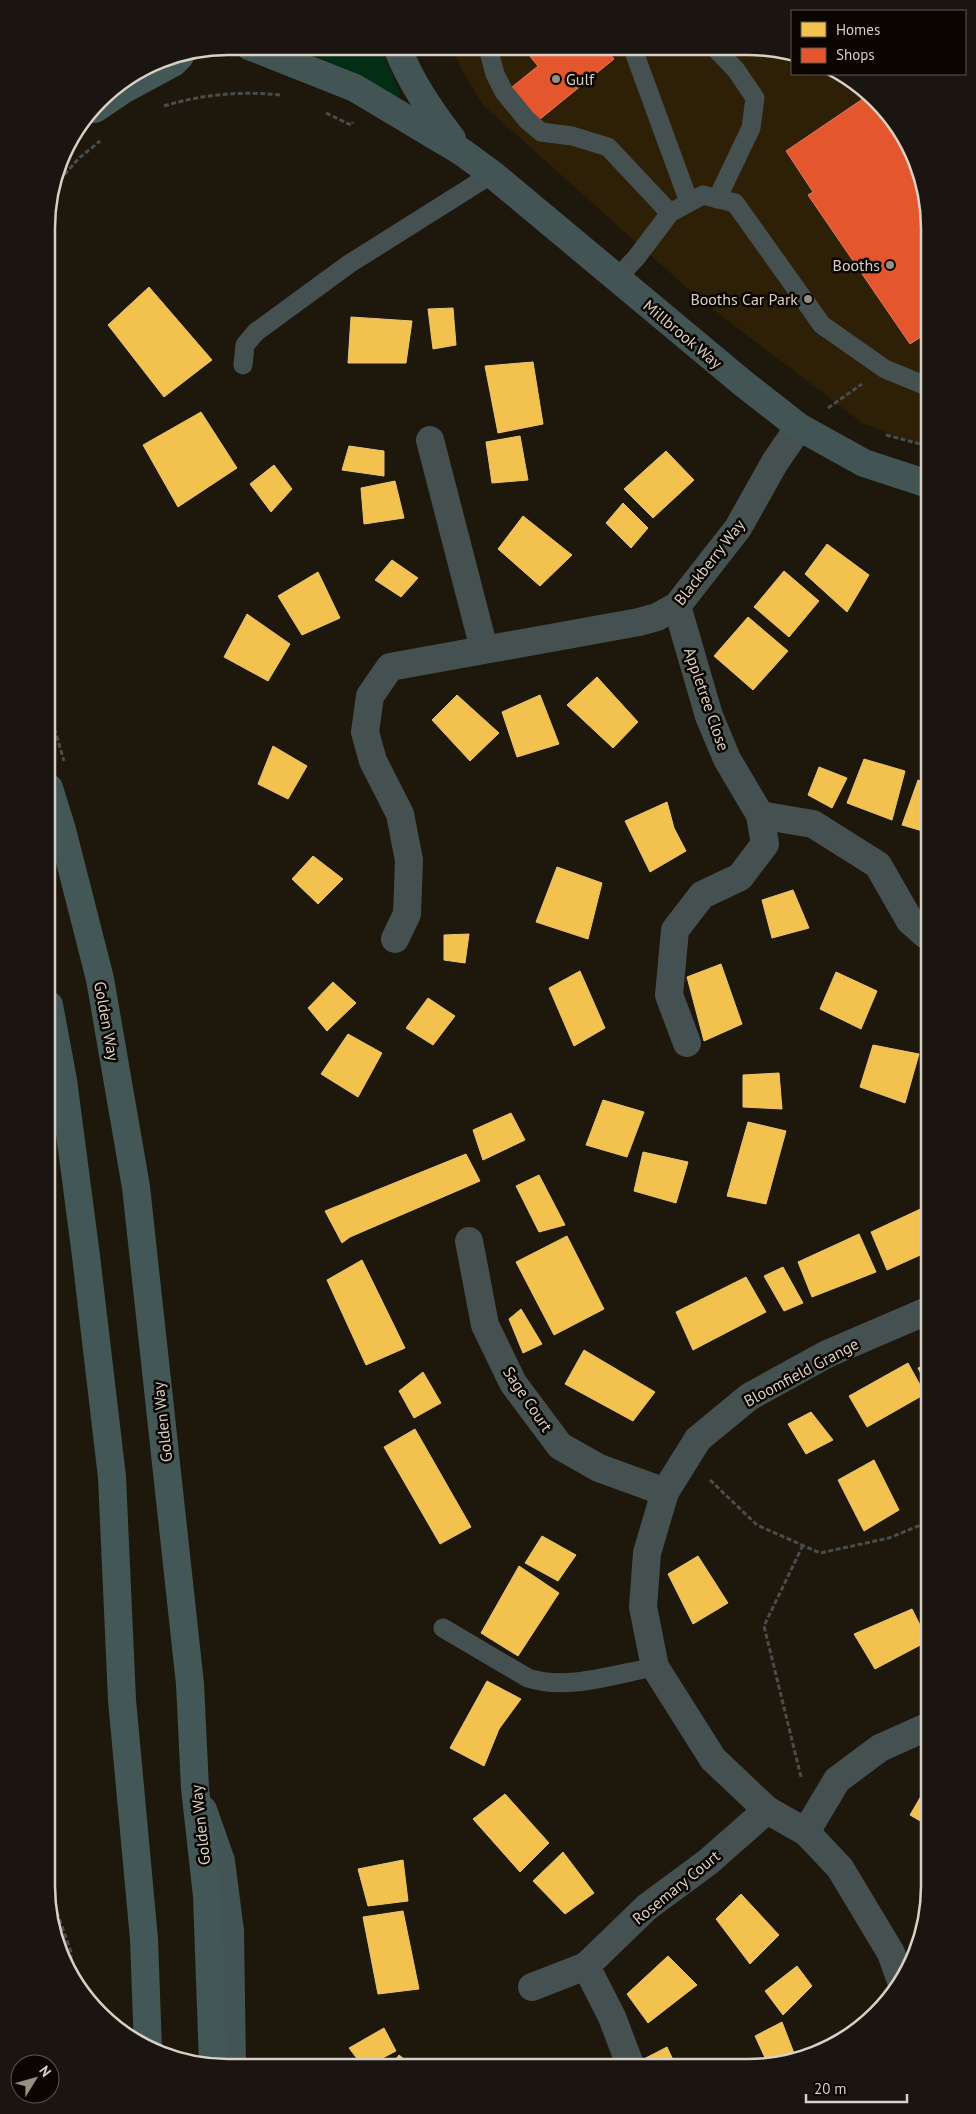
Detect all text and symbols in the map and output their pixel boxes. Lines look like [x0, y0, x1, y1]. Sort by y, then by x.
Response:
legend [791, 10, 966, 75]
text: Homes [836, 20, 880, 39]
text: Shops [836, 45, 875, 64]
place label: Gulf [566, 69, 595, 89]
marker: Gulf [550, 73, 562, 85]
place label: Booths [833, 255, 880, 275]
marker: Booths [884, 259, 896, 271]
place label: Booths Car Park [690, 289, 798, 309]
marker: Booths Car Park [802, 293, 814, 305]
street label: Millbrook Way [640, 295, 727, 373]
street label: Blackberry Way [669, 515, 749, 609]
street label: Appletree Close [680, 645, 734, 753]
street label: Golden Way [90, 980, 124, 1063]
street label: Bloomfield Grange [740, 1333, 862, 1411]
street label: Sage Court [499, 1363, 557, 1436]
street label: Golden Way [148, 1380, 176, 1463]
street label: Golden Way [186, 1783, 214, 1866]
street label: Rosemary Court [628, 1845, 724, 1928]
north arrow [10, 2054, 60, 2104]
text: N [35, 2062, 55, 2080]
scale bar [806, 2072, 907, 2104]
text: 20 m [814, 2079, 847, 2098]

